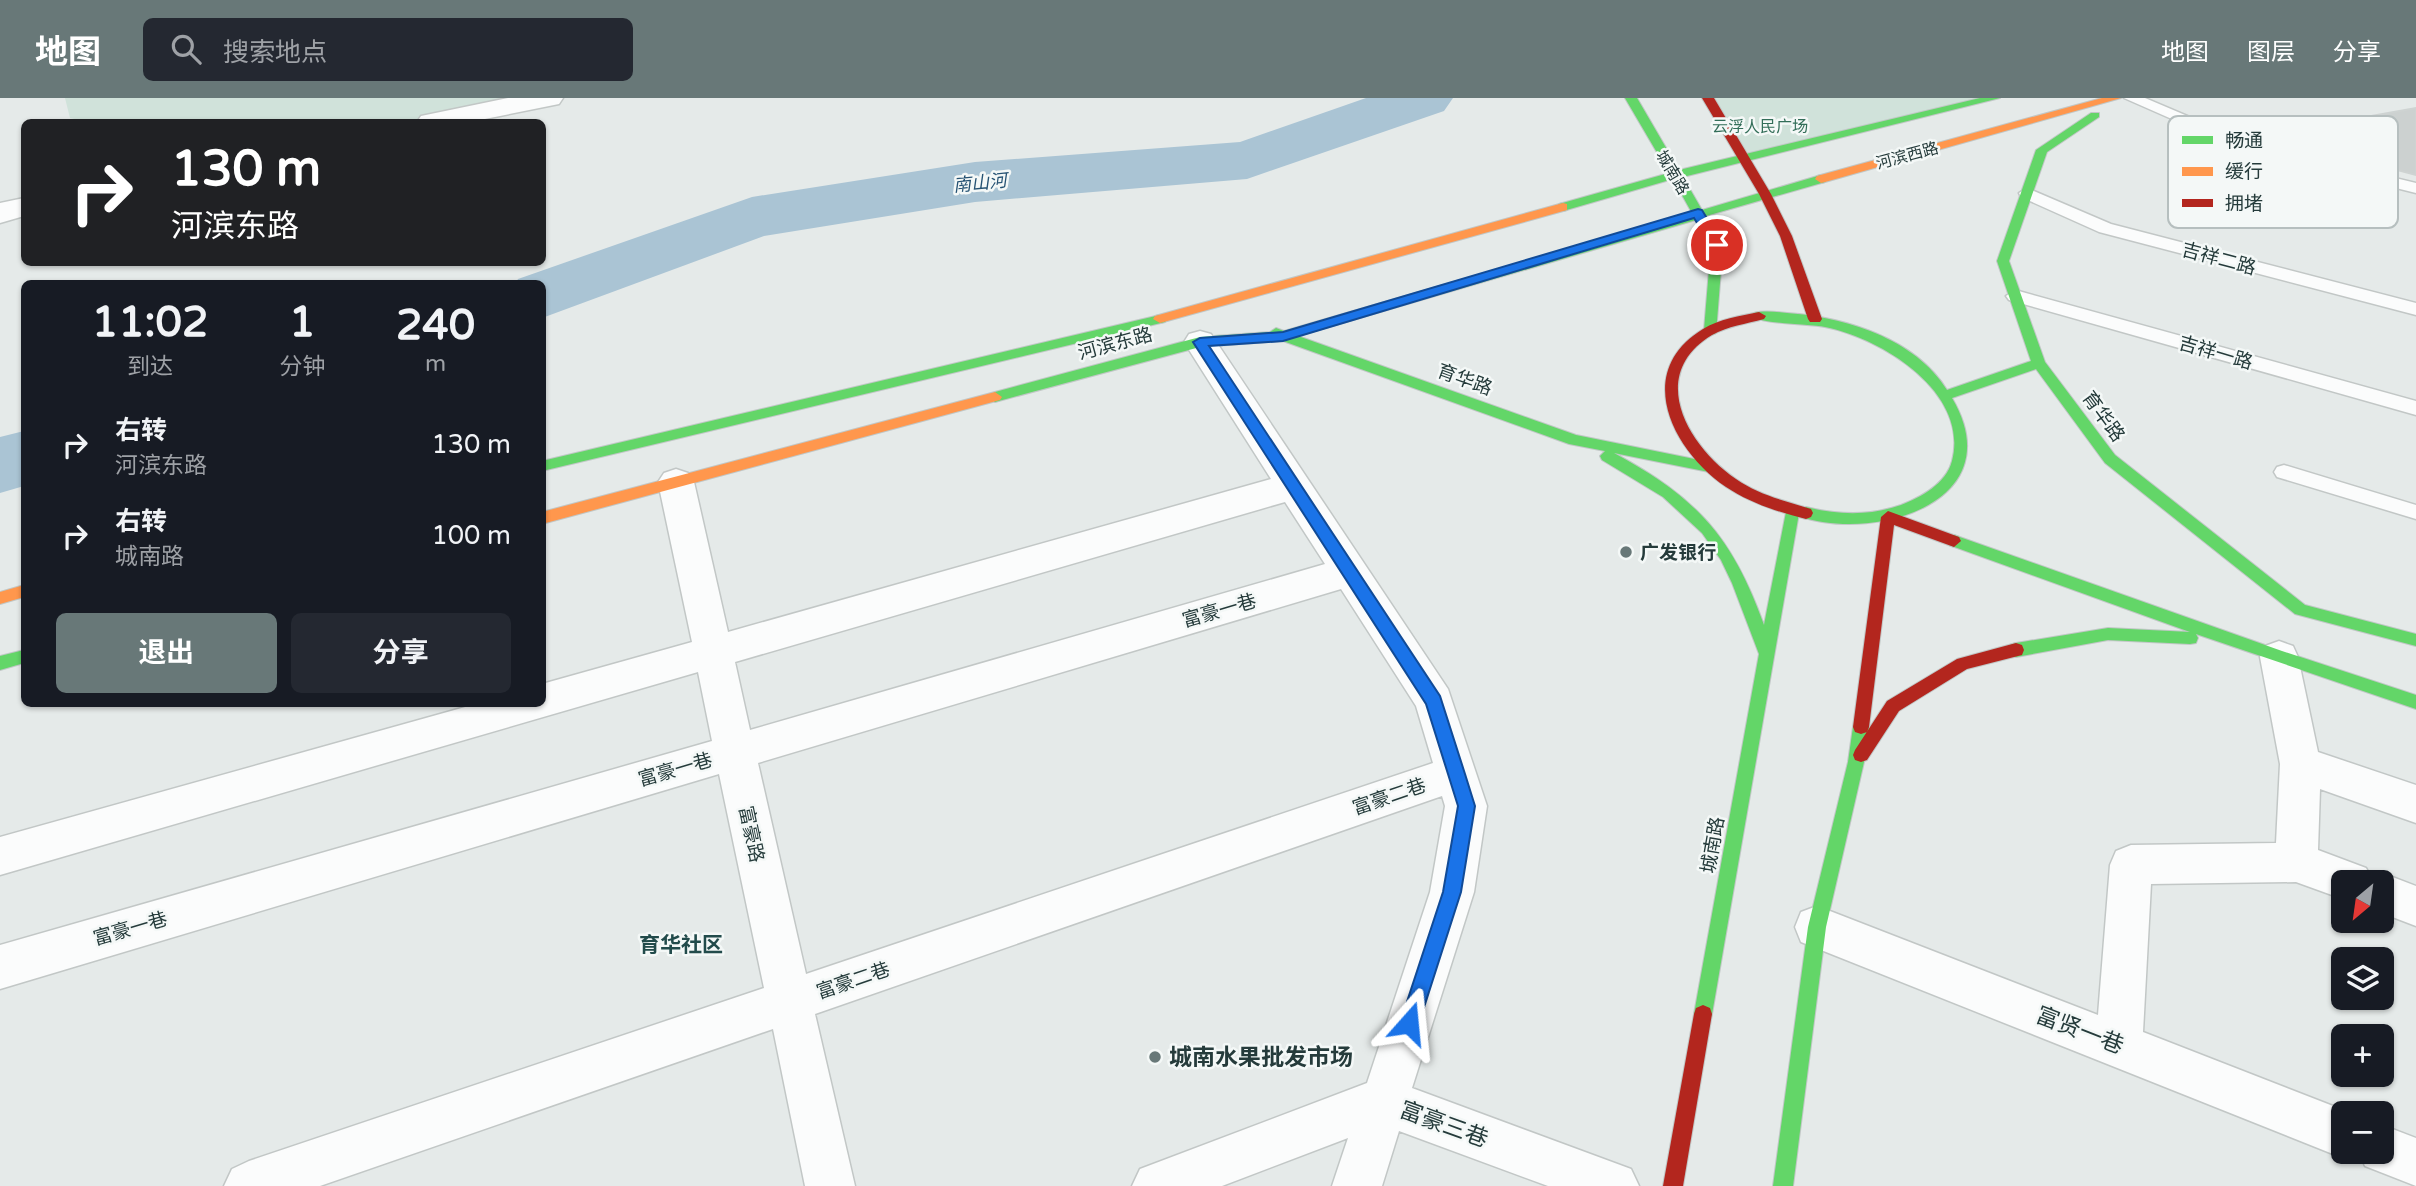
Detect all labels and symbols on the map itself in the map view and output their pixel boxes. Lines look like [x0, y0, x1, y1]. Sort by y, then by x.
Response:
legend [2168, 116, 2398, 228]
park label: 云浮人民广场 [1712, 117, 1808, 137]
text: 畅通 [2225, 130, 2263, 152]
street label: 河滨西路 [1874, 138, 1941, 174]
street label: 城南路 [1651, 147, 1693, 198]
text: 缓行 [2225, 161, 2263, 183]
water label: 南山河 [952, 169, 1011, 197]
text: 拥堵 [2225, 193, 2263, 215]
pin [1687, 215, 1747, 275]
street label: 吉祥二路 [2179, 239, 2258, 279]
street label: 河滨东路 [1076, 324, 1155, 364]
street label: 吉祥一路 [2176, 332, 2255, 374]
street label: 育华路 [1434, 360, 1495, 400]
street label: 育华路 [2078, 387, 2129, 446]
place label: 广发银行 [1640, 542, 1716, 564]
marker: 广发银行 [1618, 544, 1634, 560]
street label: 富豪一巷 [1180, 590, 1259, 632]
street label: 富豪一巷 [636, 749, 715, 791]
street label: 富豪二巷 [1350, 774, 1429, 820]
street label: 富豪路 [734, 804, 768, 864]
street label: 城南路 [1697, 815, 1729, 875]
north arrow [2331, 870, 2394, 933]
street label: 富豪一巷 [91, 908, 170, 950]
district label: 育华社区 [639, 933, 723, 958]
street label: 富豪二巷 [814, 958, 893, 1004]
position arrow [1372, 986, 1446, 1060]
street label: 富贤一巷 [2032, 1001, 2128, 1060]
place label: 城南水果批发市场 [1169, 1044, 1353, 1072]
marker: 城南水果批发市场 [1147, 1049, 1163, 1065]
street label: 富豪三巷 [1396, 1096, 1492, 1154]

